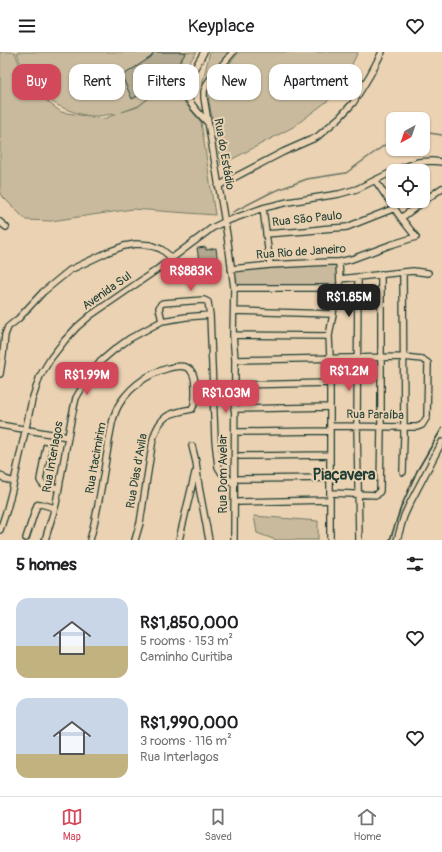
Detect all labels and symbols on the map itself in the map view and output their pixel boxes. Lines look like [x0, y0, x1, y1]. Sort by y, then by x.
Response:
north arrow [386, 112, 430, 156]
street label: Rua do Estádio [210, 117, 238, 191]
street label: Rua São Paulo [271, 208, 343, 230]
street label: Rua Rio de Janeiro [256, 241, 347, 263]
pin: R$883K [158, 258, 224, 292]
street label: Avenida Sul [79, 268, 135, 313]
pin: R$1.85M [312, 284, 386, 318]
pin: R$1.2M [316, 358, 382, 392]
pin: R$1.99M [50, 362, 124, 396]
pin: R$1.03M [189, 380, 263, 414]
street label: Rua Paraíba [346, 407, 404, 423]
street label: Rua Interlagos [39, 419, 67, 494]
street label: Rua Itacimirim [82, 421, 110, 495]
street label: Rua Dias d'Avila [123, 432, 151, 510]
street label: Rua Dom Avelar [216, 434, 231, 514]
district label: Piaçavera [312, 465, 376, 485]

